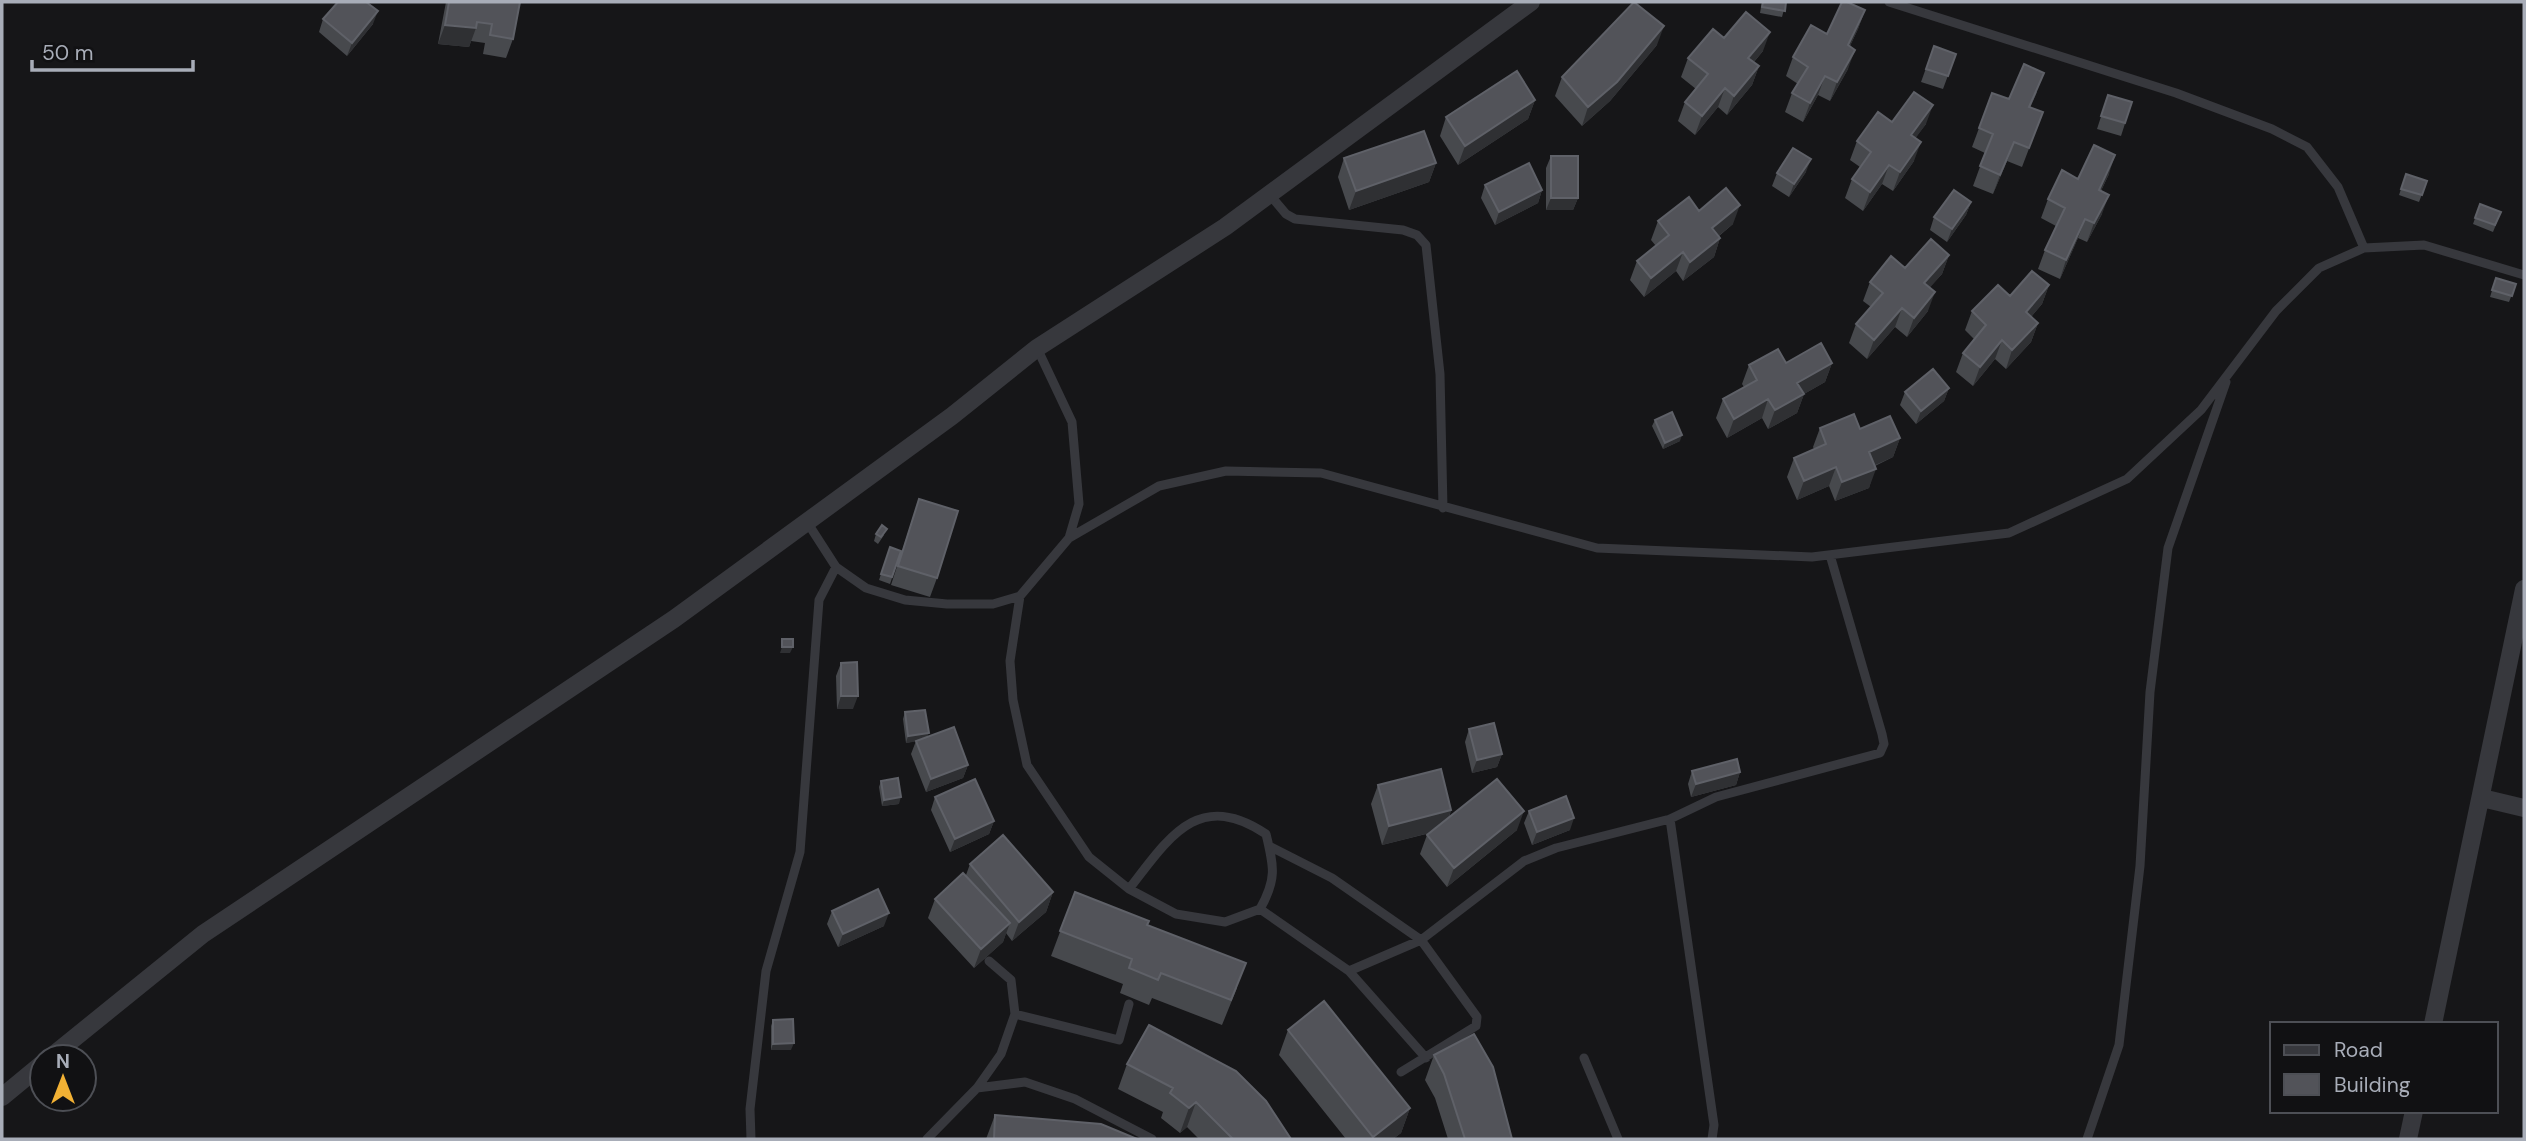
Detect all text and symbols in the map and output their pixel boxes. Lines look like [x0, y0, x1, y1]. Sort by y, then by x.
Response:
scale bar [32, 28, 192, 72]
text: 50 m [42, 39, 93, 67]
legend [2270, 1022, 2498, 1113]
text: Road [2334, 1036, 2383, 1064]
north arrow [28, 1043, 98, 1113]
text: N [56, 1049, 70, 1074]
text: Building [2334, 1071, 2411, 1099]

